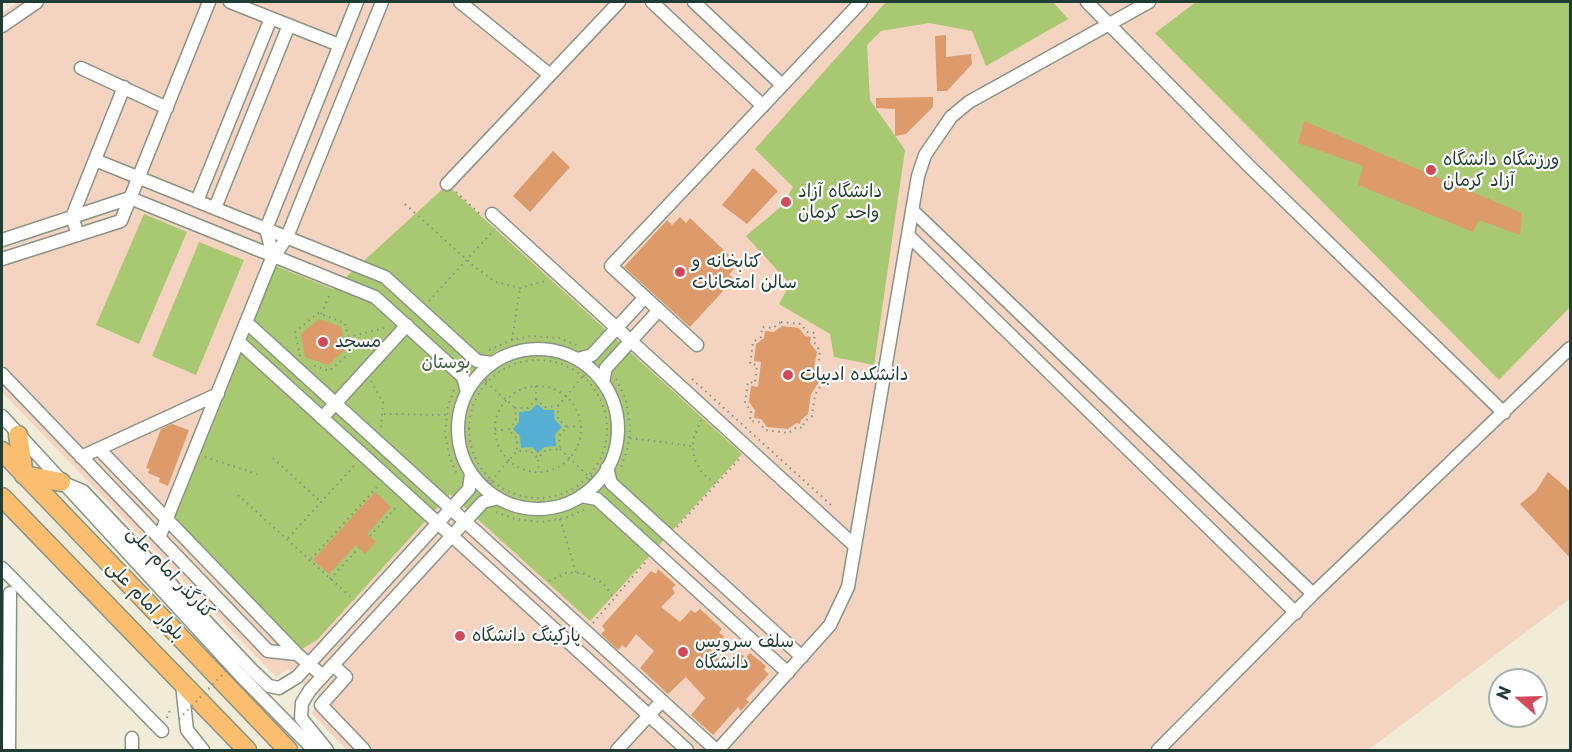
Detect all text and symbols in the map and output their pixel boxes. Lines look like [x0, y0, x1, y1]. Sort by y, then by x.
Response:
place label: ورزشگاه دانشگاه آزاد کرمان [1443, 149, 1559, 192]
marker: ورزشگاه دانشگاه آزاد کرمان [1424, 163, 1438, 177]
place label: دانشگاه آزاد واحد کرمان [798, 181, 882, 224]
marker: دانشگاه آزاد واحد کرمان [779, 195, 793, 209]
place label: کتابخانه و سالن امتحانات [692, 251, 797, 294]
marker: کتابخانه و سالن امتحانات [673, 265, 687, 279]
place label: مسجد [335, 331, 381, 353]
marker: مسجد [316, 335, 330, 349]
park label: بوستان [421, 352, 471, 374]
place label: دانشکده ادبیات [800, 364, 908, 386]
marker: دانشکده ادبیات [781, 368, 795, 382]
street label: کنارگذر امام علی [122, 522, 218, 624]
street label: بلوار امام علی [101, 556, 189, 646]
place label: پارکینگ دانشگاه [472, 625, 581, 647]
marker: پارکینگ دانشگاه [453, 629, 467, 643]
place label: سلف سرویس دانشگاه [695, 631, 794, 674]
marker: سلف سرویس دانشگاه [676, 645, 690, 659]
north arrow [1488, 668, 1548, 728]
text: N [1490, 682, 1516, 703]

